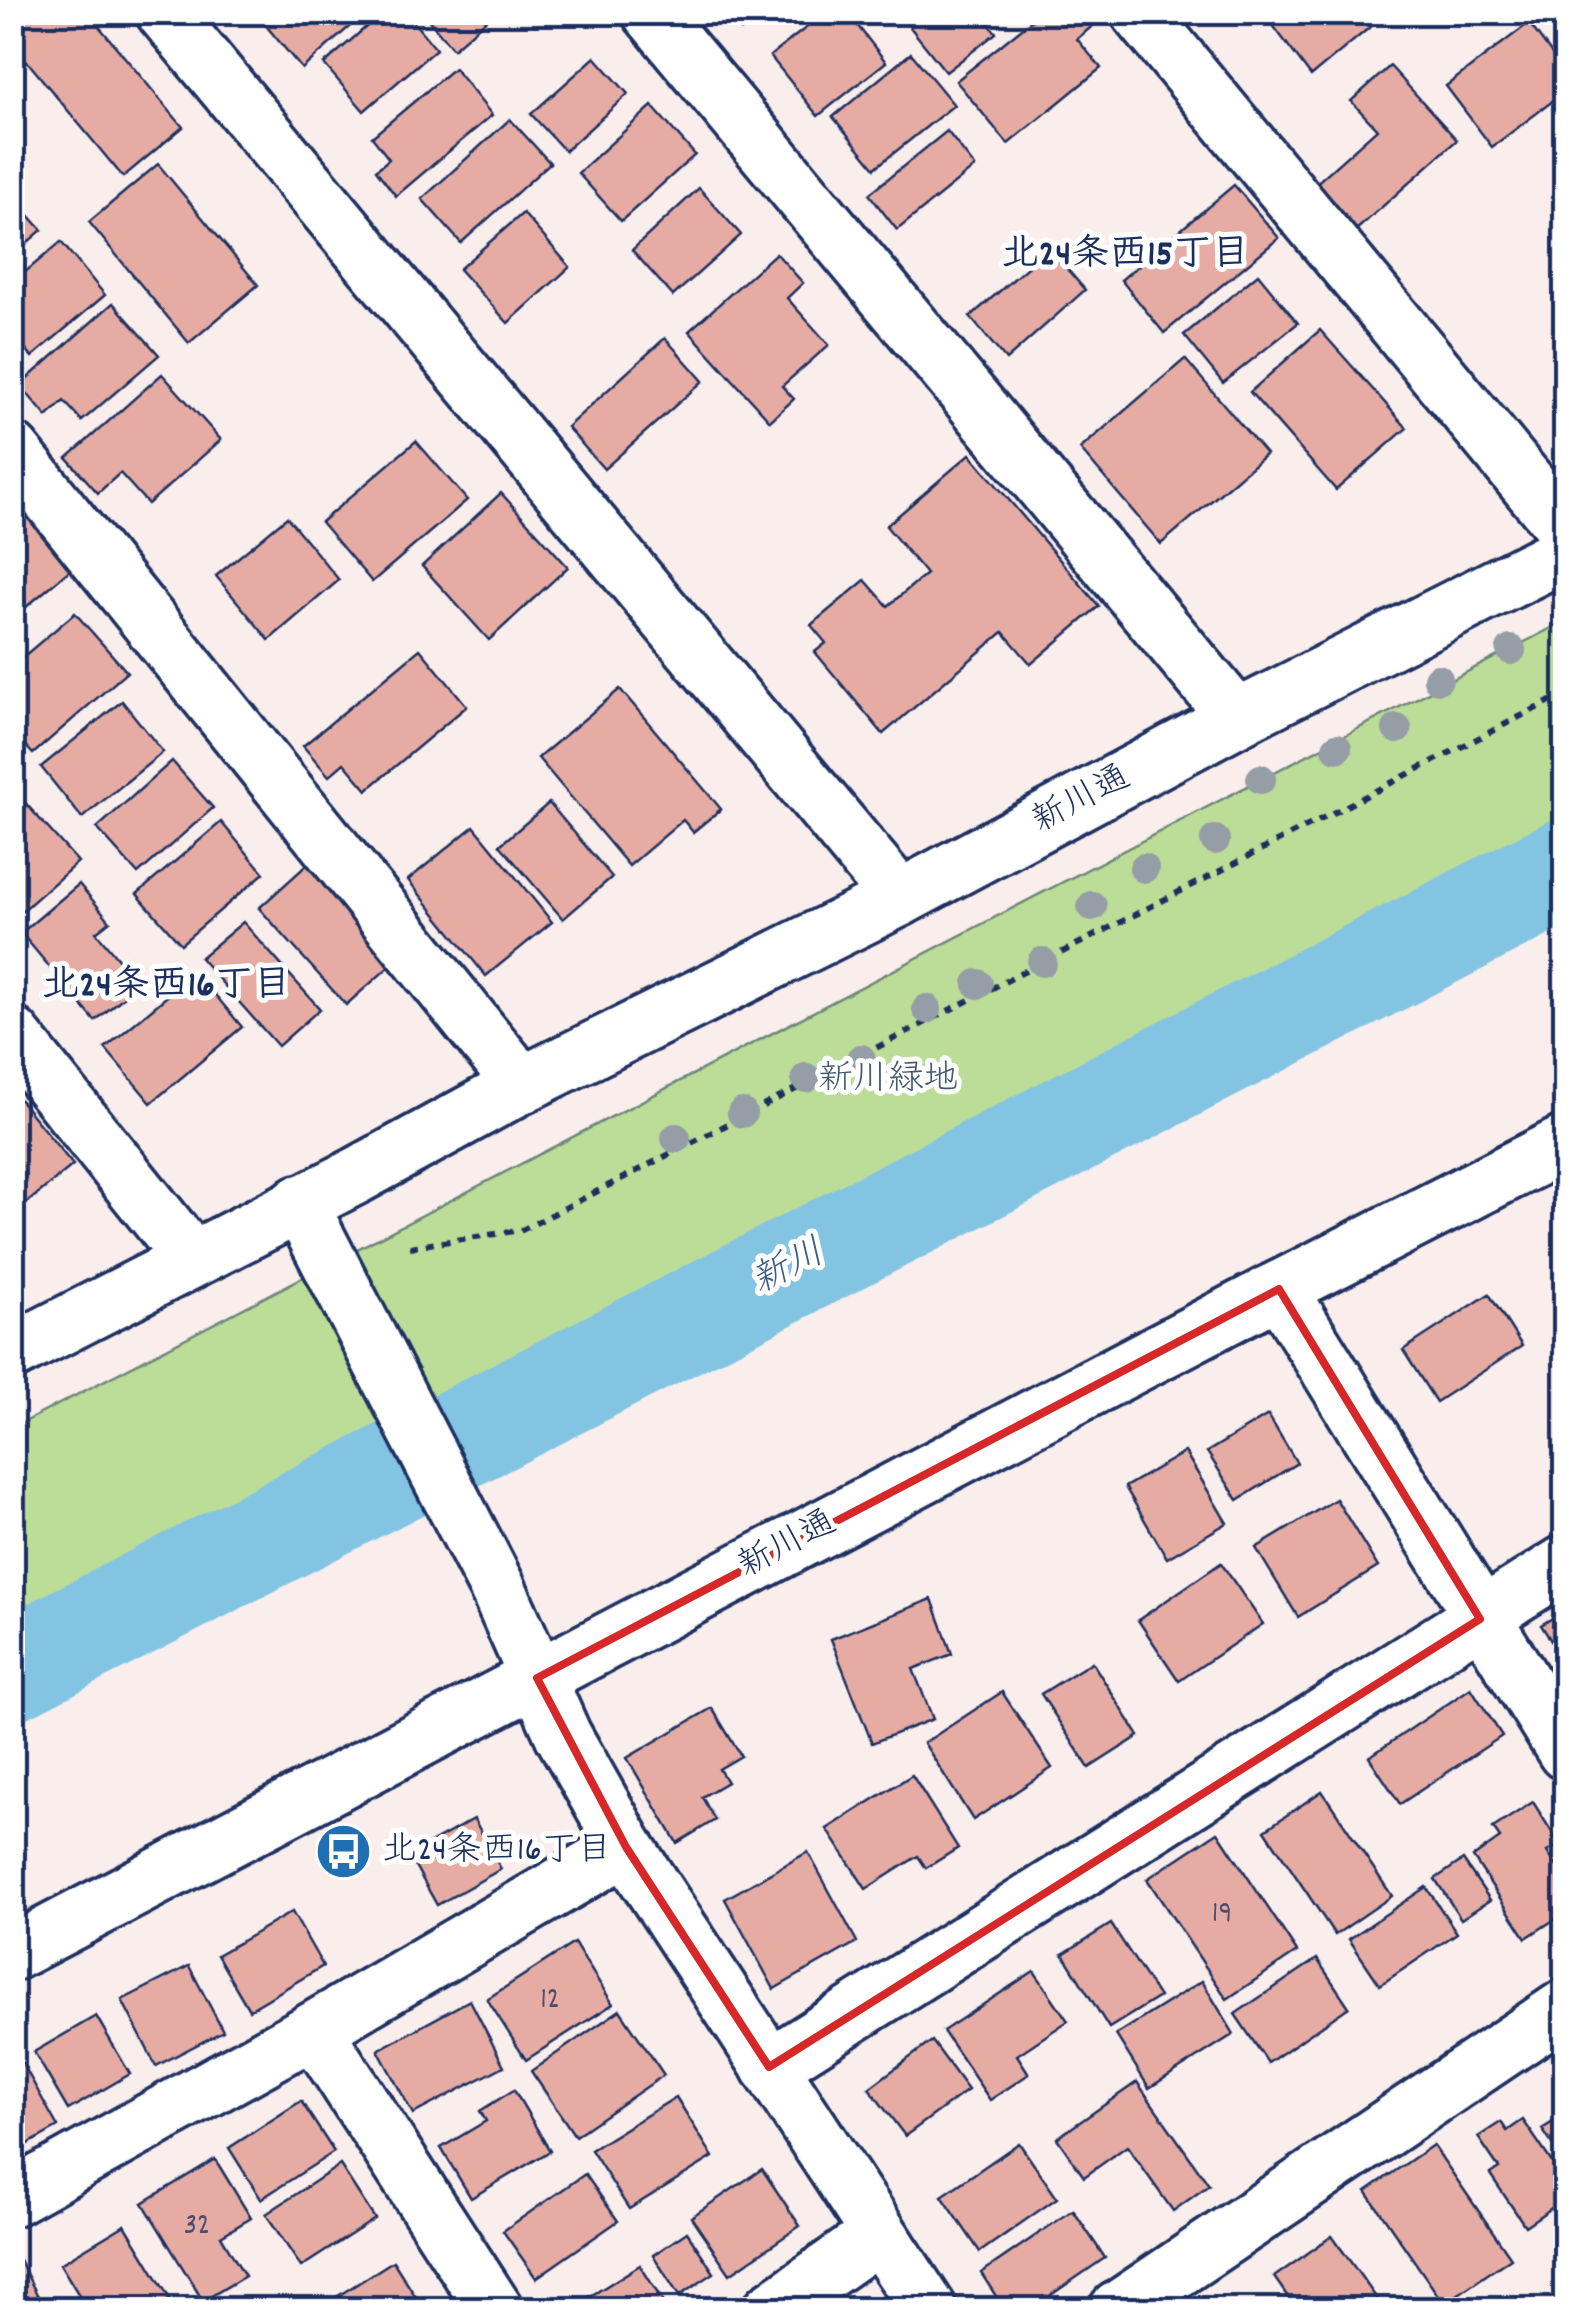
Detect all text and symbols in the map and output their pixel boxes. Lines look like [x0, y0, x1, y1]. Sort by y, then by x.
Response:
district label: 北24条西15丁目 [1001, 229, 1249, 284]
street label: 新川通 [1024, 754, 1140, 848]
district label: 北24条西16丁目 [41, 960, 291, 1015]
park label: 新川緑地 [818, 1056, 958, 1106]
water label: 新川 [743, 1227, 835, 1311]
street label: 新川通 [730, 1499, 846, 1593]
bus stop icon: 北24条西16丁目 [313, 1822, 373, 1882]
place label: 北24条西16丁目 [382, 1827, 612, 1877]
house number: 19 [1212, 1894, 1232, 1937]
house number: 12 [540, 1980, 560, 2023]
house number: 32 [184, 2206, 210, 2249]

